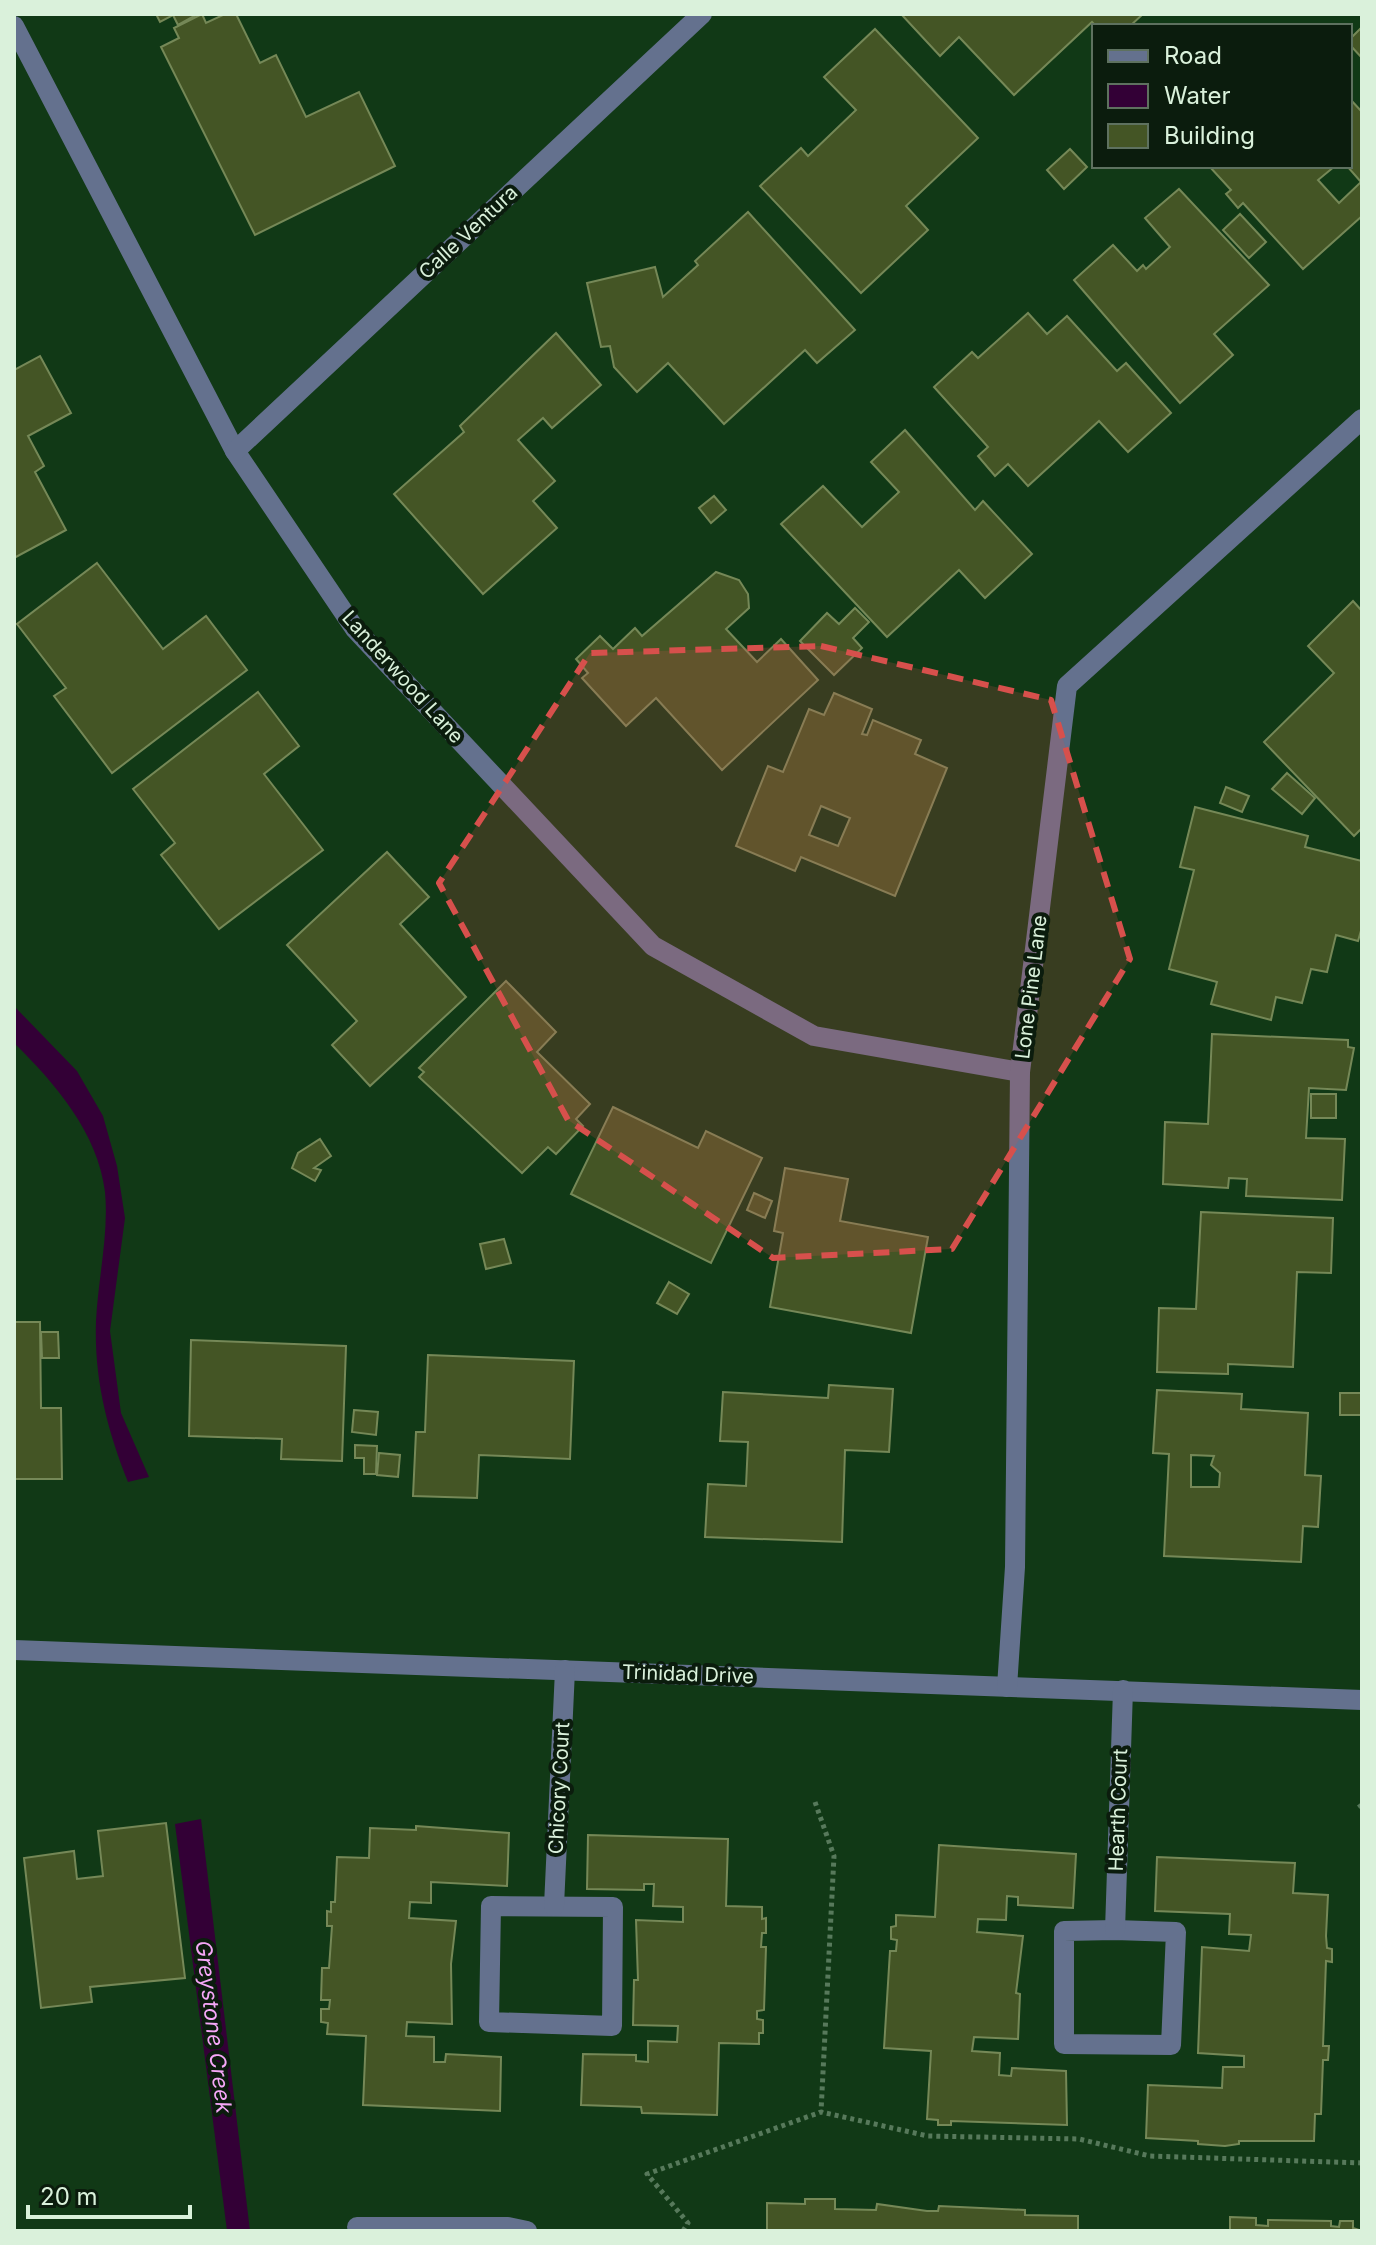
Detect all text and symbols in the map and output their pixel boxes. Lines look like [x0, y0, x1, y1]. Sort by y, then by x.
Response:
legend [1092, 24, 1352, 168]
text: Road [1164, 41, 1222, 70]
text: Water [1164, 81, 1231, 110]
text: Building [1164, 121, 1255, 150]
street label: Calle Ventura [414, 180, 522, 284]
street label: Landerwood Lane [337, 606, 469, 748]
street label: Lone Pine Lane [1010, 914, 1052, 1060]
street label: Trinidad Drive [622, 1660, 754, 1688]
street label: Chicory Court [544, 1721, 574, 1855]
street label: Hearth Court [1104, 1748, 1132, 1872]
water label: Greystone Creek [190, 1939, 238, 2116]
scale bar [28, 2169, 190, 2219]
text: 20 m [40, 2182, 98, 2211]

